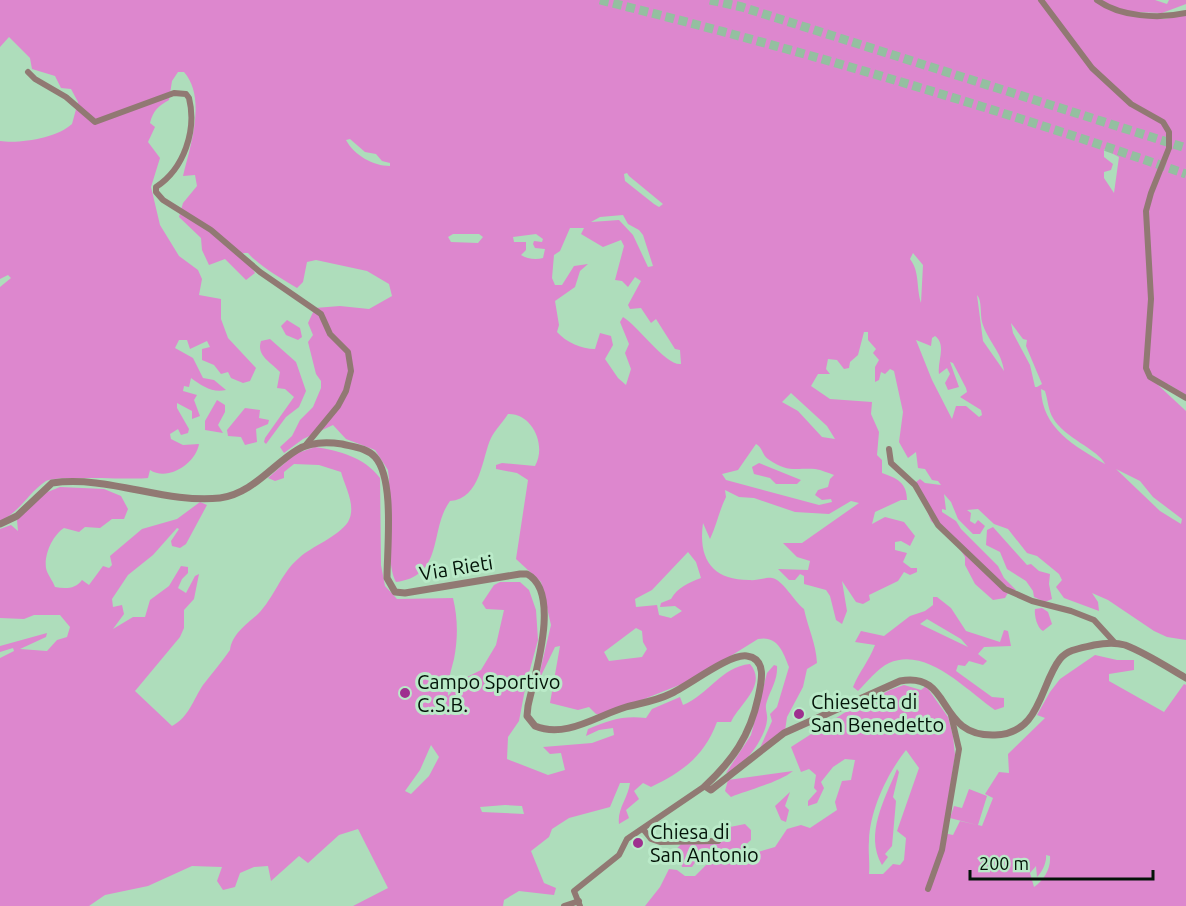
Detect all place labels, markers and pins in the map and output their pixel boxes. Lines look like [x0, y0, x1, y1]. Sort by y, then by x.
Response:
place label: Campo Sportivo C.S.B. [417, 670, 560, 716]
marker: Campo Sportivo C.S.B. [398, 686, 412, 700]
place label: Chiesetta di San Benedetto [811, 690, 944, 736]
marker: Chiesetta di San Benedetto [792, 707, 806, 721]
place label: Chiesa di San Antonio [650, 820, 759, 866]
marker: Chiesa di San Antonio [631, 836, 645, 850]

